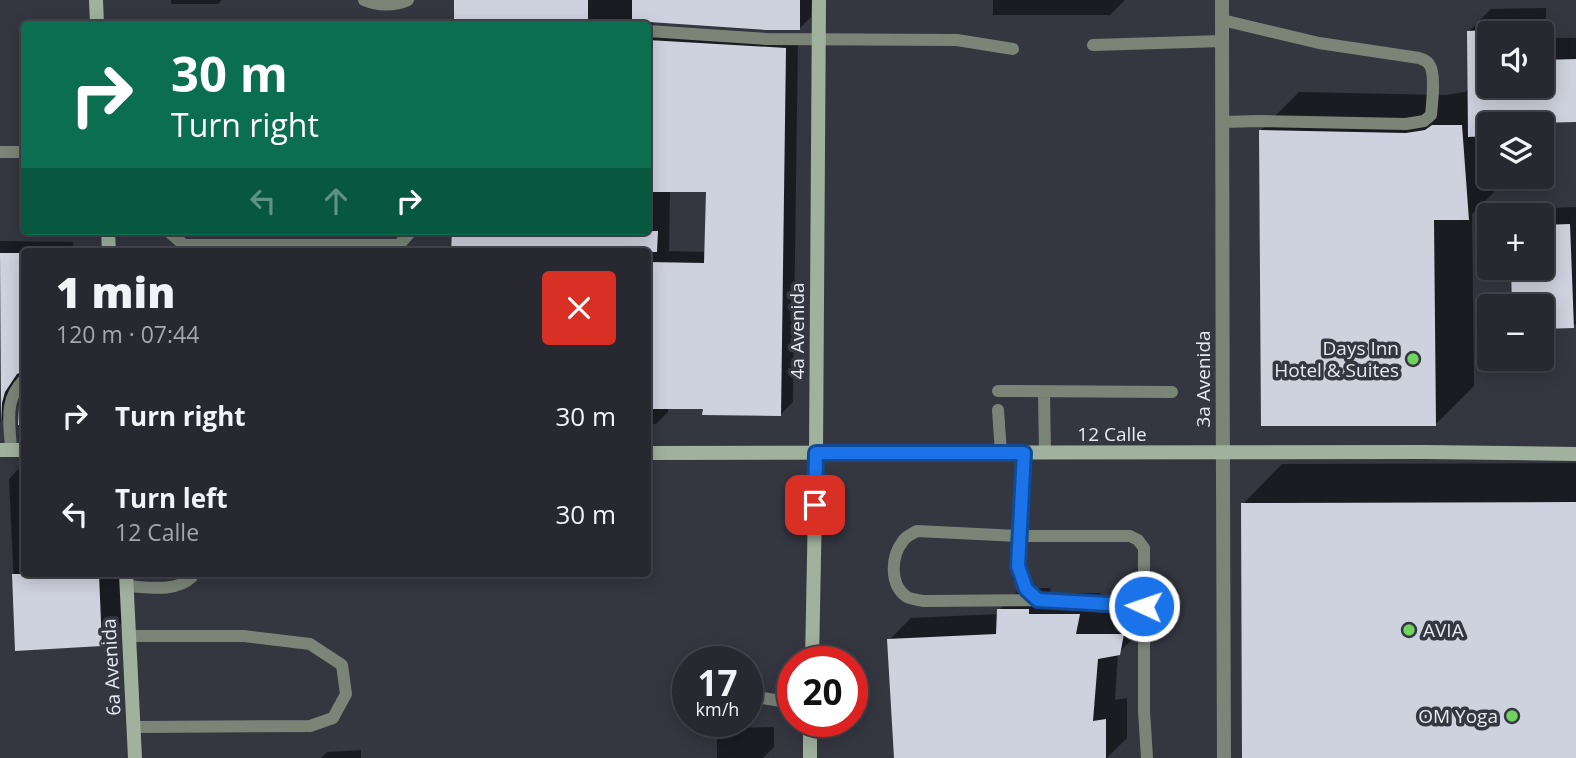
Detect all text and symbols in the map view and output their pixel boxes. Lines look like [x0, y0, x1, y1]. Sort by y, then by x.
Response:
map controls [1477, 21, 1554, 371]
button: sound [1477, 21, 1554, 98]
text: 30 m [171, 40, 288, 106]
icon: right [56, 49, 147, 140]
text: Turn right [171, 103, 319, 146]
button: layers [1477, 112, 1554, 189]
icon: left [244, 182, 282, 220]
icon: ahead [317, 182, 355, 220]
icon: right [390, 182, 428, 220]
button: + [1477, 203, 1554, 280]
text: 1 min [56, 263, 175, 320]
button: close [542, 271, 616, 345]
street label: 4a Avenida [784, 282, 810, 380]
button: − [1477, 294, 1554, 371]
text: 120 m · 07:44 [56, 318, 199, 350]
street label: 3a Avenida [1190, 330, 1216, 428]
place label: Days Inn Hotel & Suites [1274, 335, 1399, 383]
marker: Days Inn Hotel & Suites [1405, 351, 1421, 367]
icon: right [56, 397, 94, 435]
text: Turn right [115, 398, 246, 434]
text: 30 m [555, 398, 616, 434]
street label: 12 Calle [1077, 421, 1147, 447]
pin [785, 475, 845, 535]
text: Turn left [115, 480, 227, 516]
icon: arrive [796, 486, 834, 524]
icon: left [56, 495, 94, 533]
text: 30 m [555, 496, 616, 532]
text: 12 Calle [115, 516, 199, 548]
position arrow [1107, 569, 1181, 643]
place label: AVIA [1423, 617, 1464, 643]
street label: 6a Avenida [95, 618, 127, 716]
marker: AVIA [1401, 622, 1417, 638]
speed limit sign: 20 [777, 646, 868, 737]
text: 17 [697, 659, 738, 706]
text: km/h [696, 697, 739, 721]
place label: OM Yoga [1418, 703, 1498, 729]
marker: OM Yoga [1504, 708, 1520, 724]

